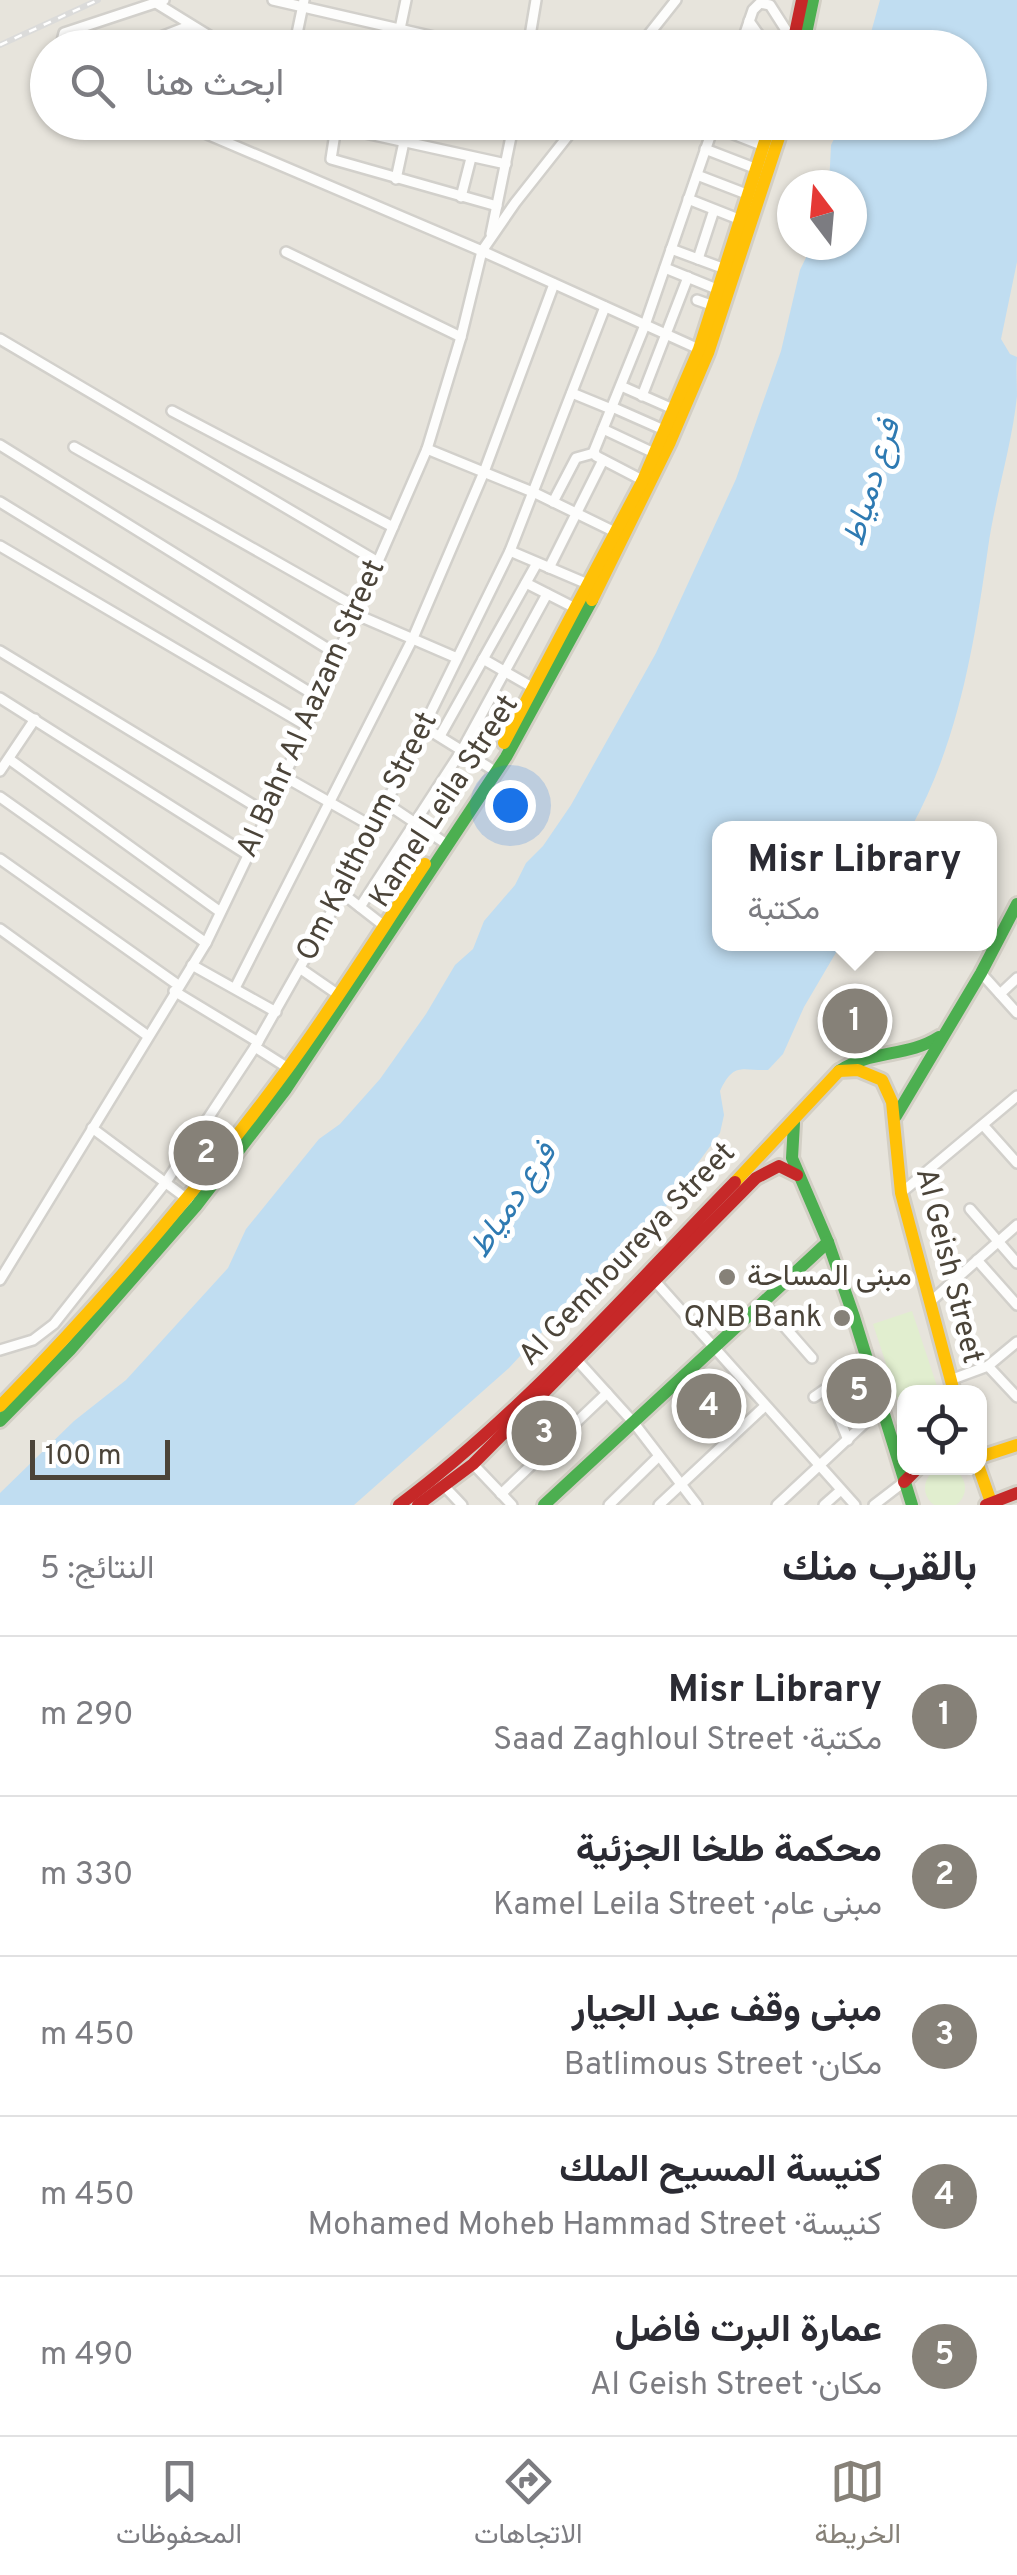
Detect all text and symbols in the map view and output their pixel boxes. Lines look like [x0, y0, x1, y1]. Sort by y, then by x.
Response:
search box [30, 30, 987, 140]
icon: search [65, 58, 120, 113]
text: ابحث هنا [145, 61, 284, 110]
north arrow [777, 170, 867, 260]
water label: فرع دمياط [835, 414, 912, 551]
street label: Al Bahr Al Aazam Street [230, 554, 394, 864]
street label: Kamel Leila Street [362, 689, 528, 915]
street label: Om Kalthoum Street [289, 706, 447, 968]
your location [485, 780, 536, 831]
popup [712, 821, 997, 951]
text: Misr Library [748, 837, 961, 886]
text: مكتبة [748, 891, 820, 931]
pin: 1 [822, 984, 888, 1058]
pin: 2 [174, 1116, 238, 1190]
water label: فرع دمياط [461, 1135, 568, 1266]
street label: Al Gemhoureya Street [512, 1136, 744, 1374]
street label: Al Geish Street [906, 1164, 990, 1368]
place label: مبنى المساحة [747, 1259, 912, 1296]
marker: مبنى المساحة [716, 1266, 738, 1288]
place label: QNB Bank [683, 1300, 822, 1337]
marker: QNB Bank [831, 1307, 853, 1329]
pin: 5 [826, 1354, 892, 1428]
pin: 4 [676, 1368, 742, 1444]
map controls [897, 1385, 987, 1475]
button: locate [897, 1385, 987, 1475]
pin: 3 [512, 1396, 576, 1470]
scale bar [30, 1435, 170, 1480]
text: 100 m [45, 1439, 121, 1475]
text: بالقرب منك [782, 1543, 977, 1596]
text: النتائج: 5 [40, 1550, 154, 1590]
text: Misr Library [668, 1667, 882, 1716]
text: 290 m [40, 1696, 134, 1736]
text: 1 [938, 1696, 951, 1736]
text: مكتبة · Saad Zaghloul Street [493, 1721, 882, 1761]
text: محكمة طلخا الجزئية [576, 1827, 882, 1876]
text: 330 m [40, 1856, 133, 1896]
text: 2 [935, 1856, 954, 1896]
text: مبنى عام · Kamel Leila Street [493, 1886, 882, 1926]
text: مبنى وقف عبد الجيار [572, 1987, 882, 2036]
text: 450 m [40, 2016, 135, 2056]
text: 3 [935, 2016, 954, 2056]
text: مكان · Batlimous Street [564, 2046, 882, 2086]
text: كنيسة المسيح الملك [559, 2147, 882, 2196]
text: 450 m [40, 2176, 135, 2216]
text: 4 [934, 2176, 955, 2216]
text: كنيسة · Mohamed Moheb Hammad Street [308, 2206, 882, 2246]
text: عمارة البرت فاضل [615, 2307, 882, 2356]
text: 490 m [40, 2336, 133, 2376]
text: 5 [935, 2336, 954, 2376]
text: مكان · Al Geish Street [590, 2366, 882, 2406]
tab: المحفوظات [116, 2454, 242, 2558]
tab: الاتجاهات [474, 2454, 583, 2558]
tab: الخريطة [814, 2454, 901, 2558]

